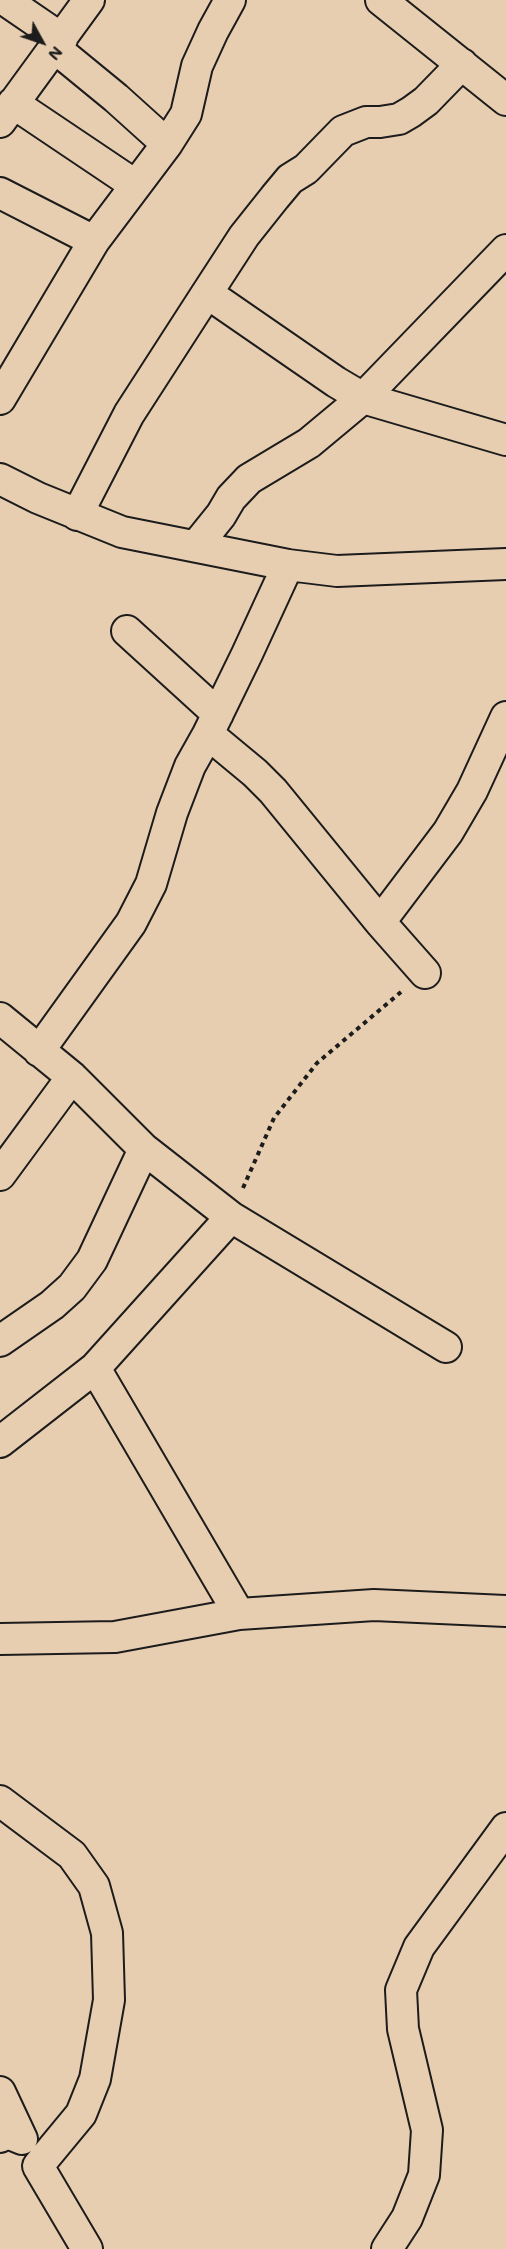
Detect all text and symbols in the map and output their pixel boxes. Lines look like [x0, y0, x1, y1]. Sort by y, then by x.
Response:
north arrow [12, 12, 72, 72]
text: N [44, 42, 68, 65]

